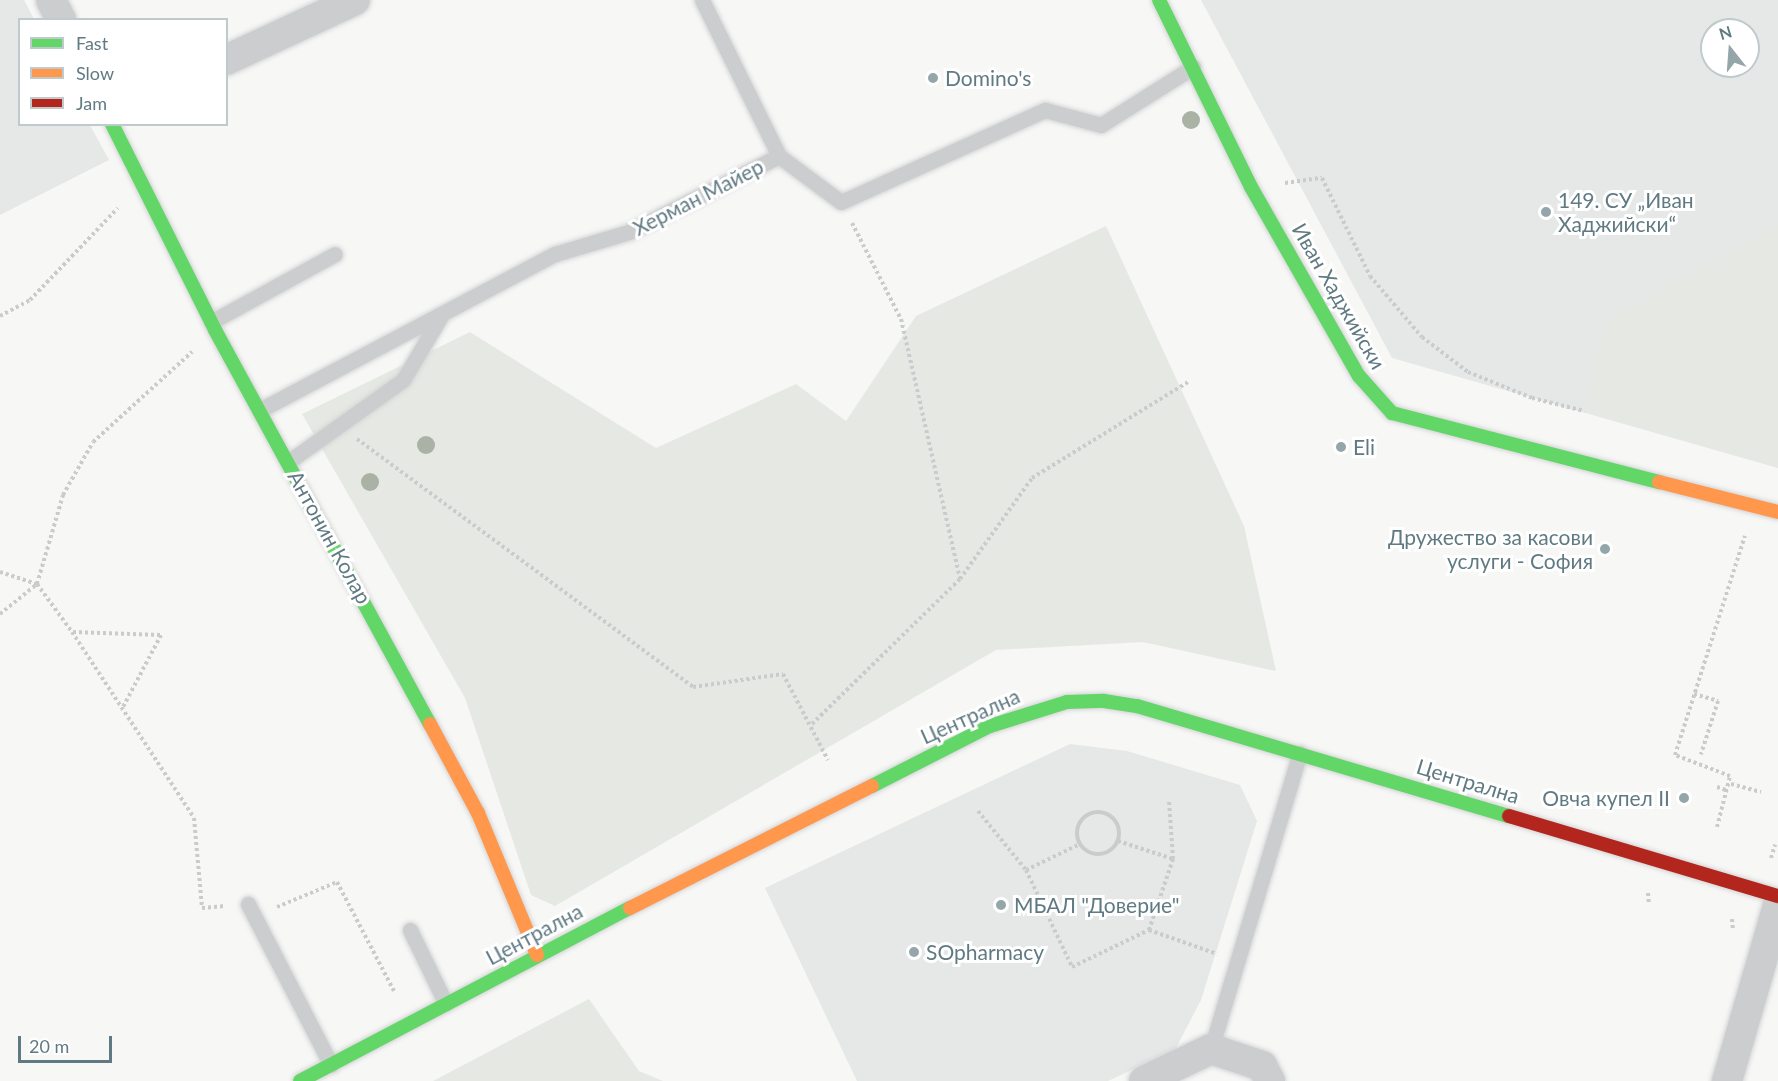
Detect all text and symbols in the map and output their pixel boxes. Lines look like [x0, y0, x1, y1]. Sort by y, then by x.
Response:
legend [18, 18, 228, 126]
north arrow [1700, 18, 1760, 78]
text: N [1716, 21, 1734, 43]
text: Fast [76, 32, 108, 54]
text: Slow [76, 62, 114, 84]
place label: Domino's [945, 65, 1031, 91]
marker: Domino's [926, 71, 940, 85]
text: Jam [76, 92, 107, 114]
street label: Херман Майер [629, 153, 767, 241]
place label: 149. СУ „Иван Хаджийски“ [1558, 187, 1694, 237]
marker: 149. СУ „Иван Хаджийски“ [1539, 205, 1553, 219]
street label: Иван Хаджийски [1287, 218, 1391, 374]
place label: Eli [1353, 434, 1375, 460]
marker: Eli [1334, 440, 1348, 454]
street label: Антонин Колар [283, 466, 377, 608]
place label: Дружество за касови услуги - София [1388, 524, 1593, 574]
marker: Дружество за касови услуги - София [1598, 542, 1612, 556]
street label: Централна [916, 683, 1024, 749]
street label: Централна [1414, 753, 1522, 809]
place label: Овча купел II [1542, 785, 1670, 811]
marker: Овча купел II [1675, 789, 1693, 807]
place label: МБАЛ "Доверие" [1014, 892, 1180, 918]
marker: МБАЛ "Доверие" [992, 896, 1010, 914]
street label: Централна [481, 898, 587, 970]
place label: SOpharmacy [926, 939, 1044, 965]
marker: SOpharmacy [907, 945, 921, 959]
scale bar [21, 1024, 116, 1062]
text: 20 m [29, 1035, 69, 1057]

